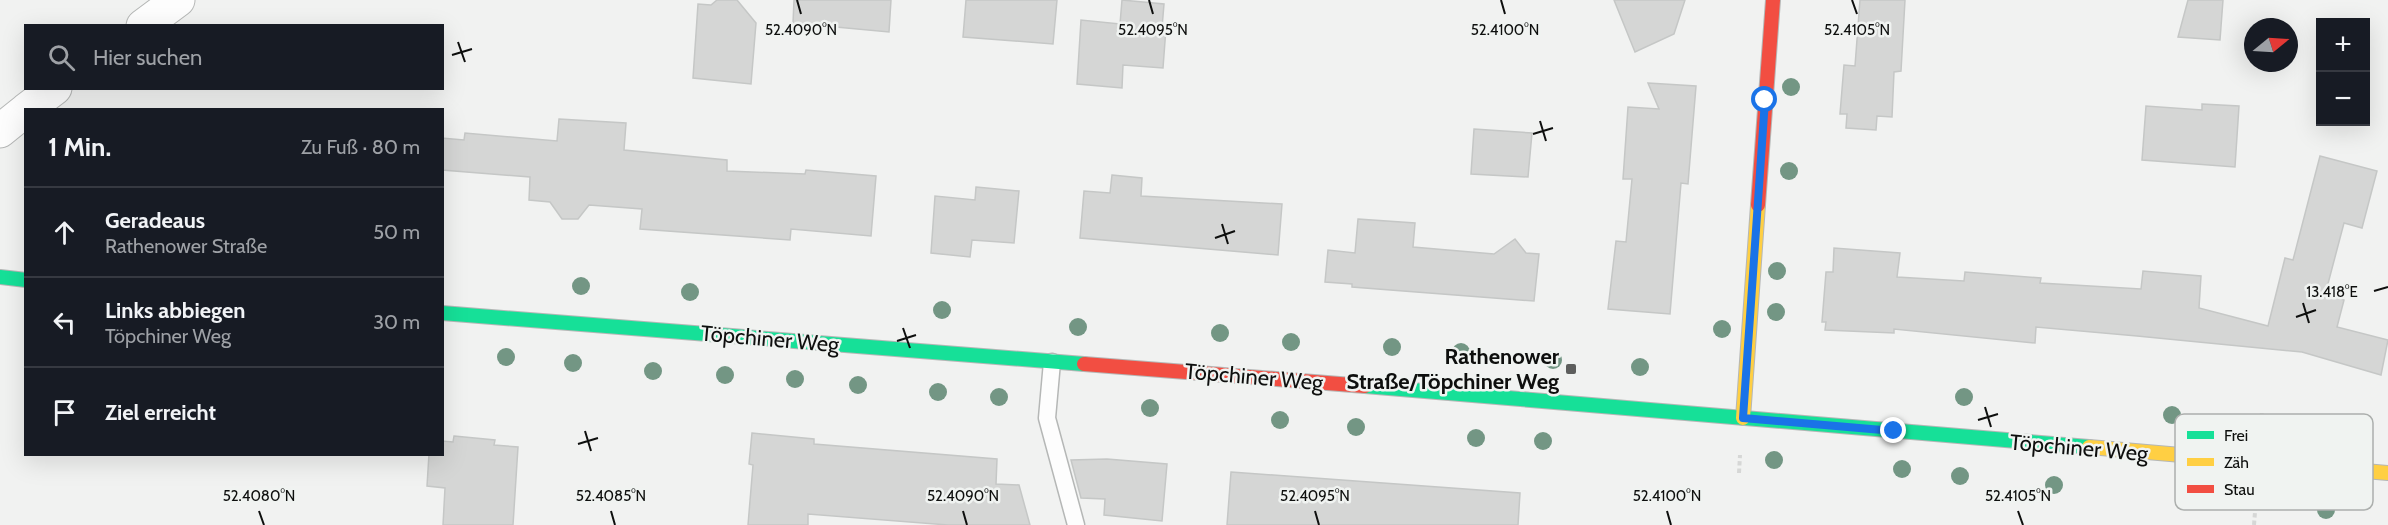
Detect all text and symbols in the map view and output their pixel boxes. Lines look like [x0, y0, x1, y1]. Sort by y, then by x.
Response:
north arrow [2244, 18, 2298, 72]
map controls [2316, 18, 2370, 126]
button: + [2316, 18, 2370, 72]
text: 52.4090°N [765, 21, 837, 39]
text: 52.4095°N [1118, 21, 1188, 39]
text: 52.4100°N [1471, 21, 1539, 39]
text: 52.4105°N [1824, 21, 1890, 39]
search box [24, 24, 444, 90]
icon: search [45, 41, 78, 74]
text: Hier suchen [93, 44, 202, 71]
button: − [2316, 72, 2370, 126]
route start [1751, 86, 1777, 112]
text: 1 Min. [48, 131, 111, 163]
text: Zu Fuß · 80 m [301, 135, 420, 159]
text: Geradeaus [105, 207, 205, 234]
icon: ahead [48, 216, 81, 249]
text: 50 m [373, 220, 420, 244]
text: Rathenower Straße [105, 234, 267, 258]
text: 13.418°E [2306, 283, 2358, 301]
text: Links abbiegen [105, 297, 245, 324]
icon: left [48, 306, 81, 339]
text: 30 m [373, 310, 420, 334]
street label: Töpchiner Weg [700, 320, 841, 359]
text: Töpchiner Weg [105, 324, 231, 348]
place label: Rathenower Straße/Töpchiner Weg [1346, 343, 1560, 395]
street label: Töpchiner Weg [1184, 358, 1325, 397]
marker: Rathenower Straße/Töpchiner Weg [1564, 362, 1578, 376]
icon: arrive [48, 396, 81, 429]
text: Ziel erreicht [105, 399, 216, 426]
legend [2175, 414, 2373, 510]
route end [1880, 417, 1906, 443]
text: Frei [2224, 426, 2248, 445]
street label: Töpchiner Weg [2009, 429, 2150, 468]
text: Zäh [2224, 453, 2249, 472]
text: Stau [2224, 480, 2255, 499]
text: 52.4080°N [223, 487, 295, 505]
text: 52.4085°N [576, 487, 646, 505]
text: 52.4090°N [927, 487, 999, 505]
text: 52.4095°N [1280, 487, 1350, 505]
text: 52.4100°N [1633, 487, 1701, 505]
text: 52.4105°N [1985, 487, 2051, 505]

